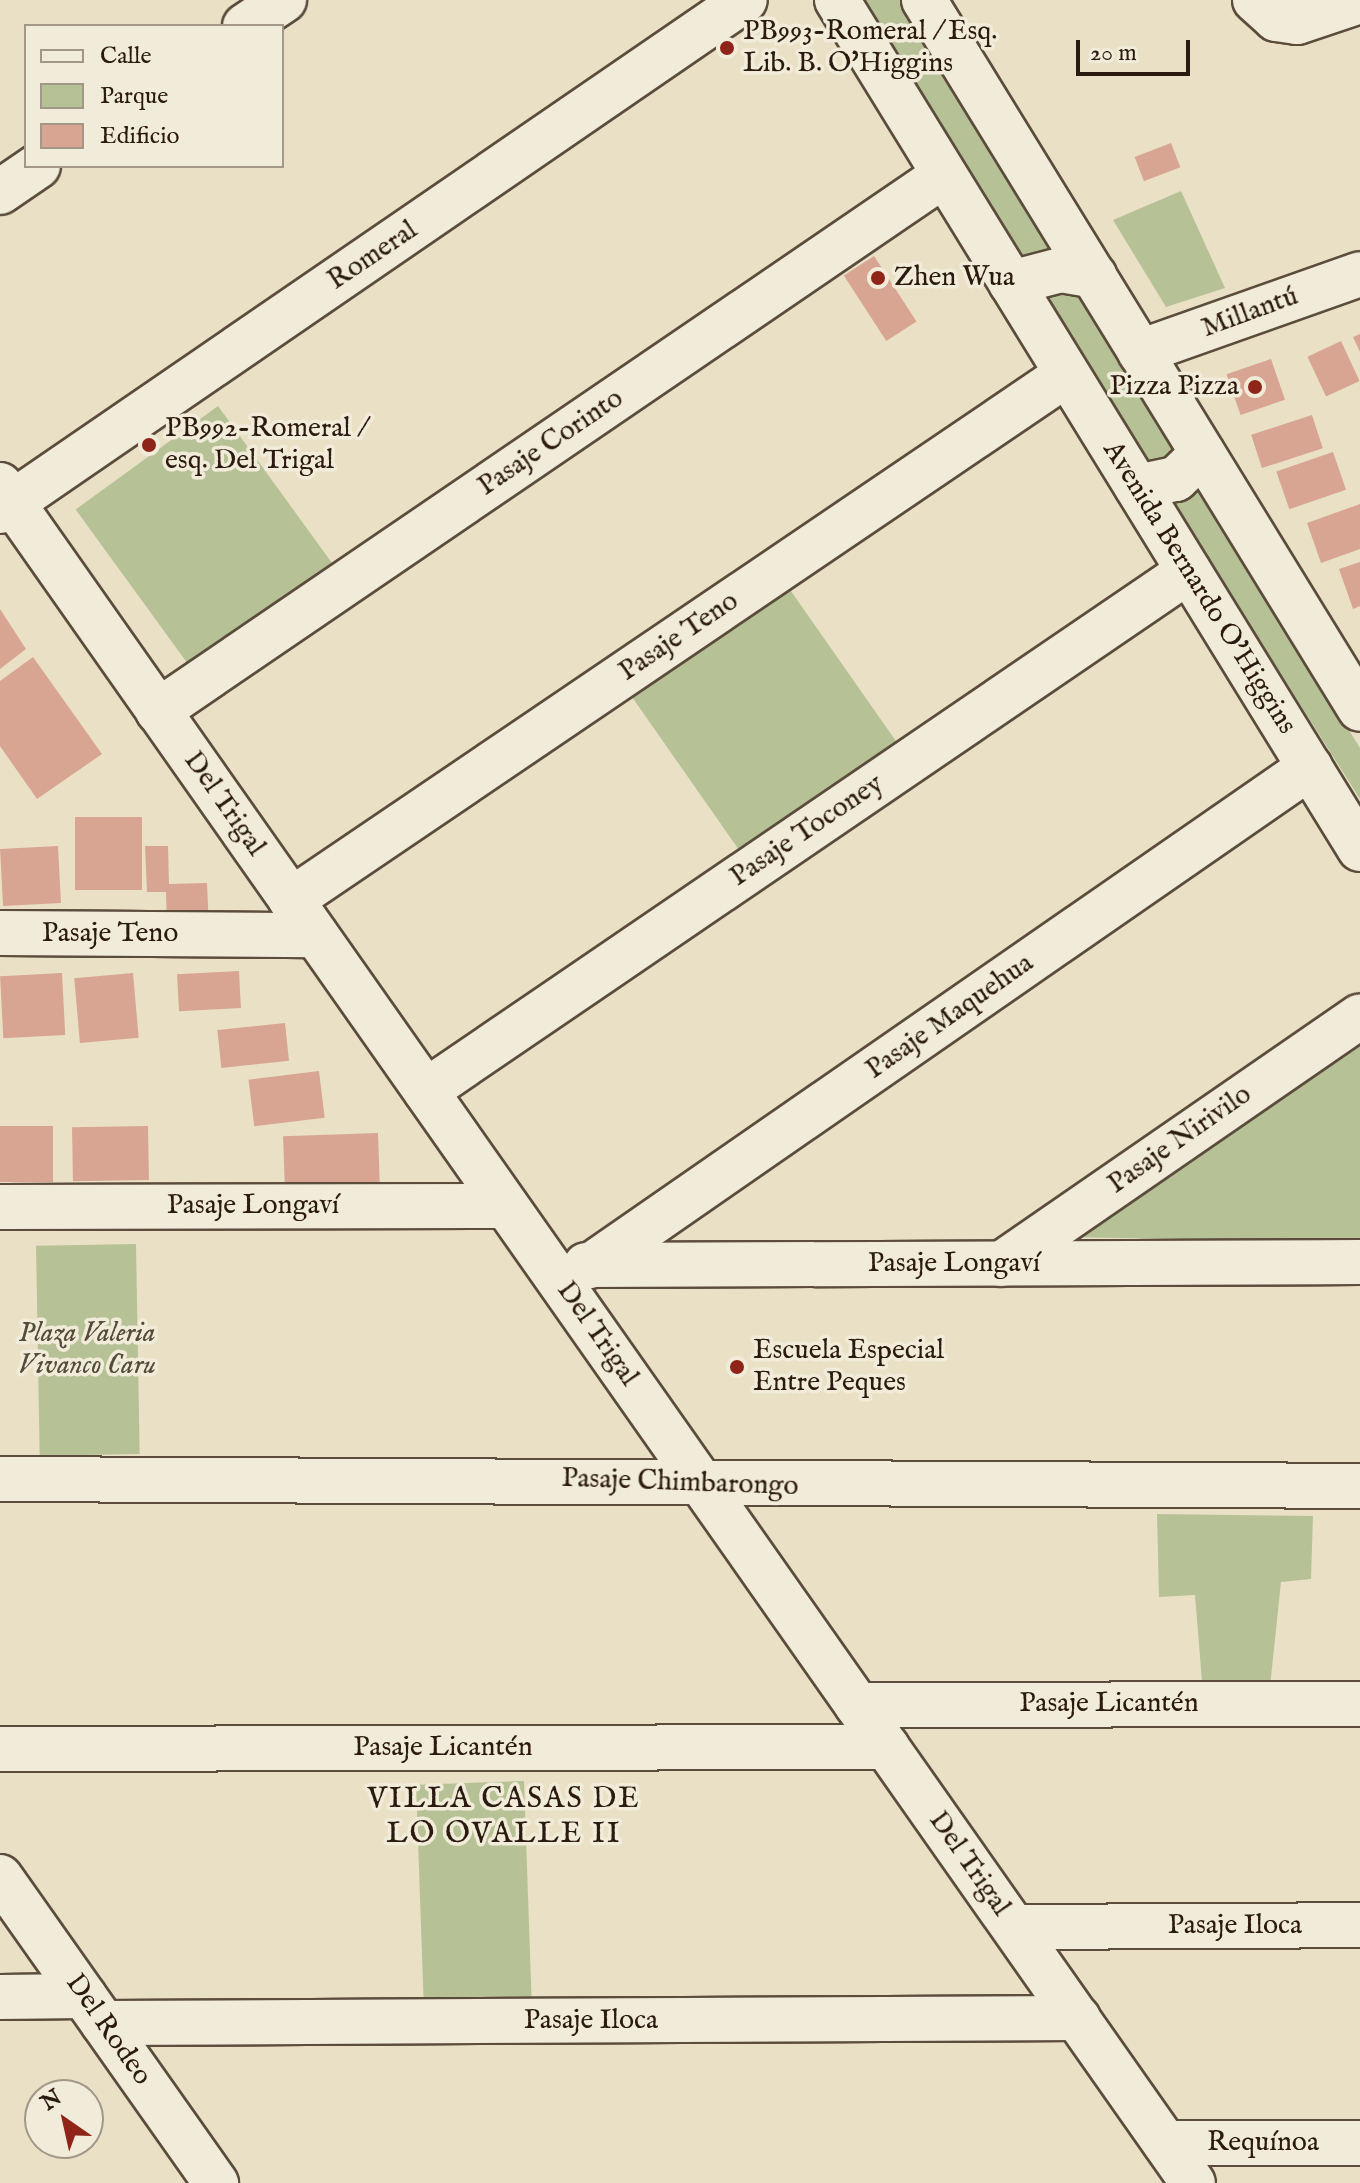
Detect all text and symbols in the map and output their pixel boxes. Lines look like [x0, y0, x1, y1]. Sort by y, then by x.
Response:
place label: PB993-Romeral / Esq. Lib. B. O'Higgins [743, 15, 997, 81]
legend [24, 24, 284, 168]
scale bar [1080, 24, 1194, 74]
text: 20 m [1090, 38, 1137, 69]
marker: PB993-Romeral / Esq. Lib. B. O'Higgins [718, 39, 736, 57]
text: Calle [100, 41, 152, 72]
text: Parque [100, 81, 168, 112]
text: Edificio [100, 121, 179, 152]
street label: Romeral [322, 214, 424, 298]
place label: Zhen Wua [894, 261, 1015, 295]
marker: Zhen Wua [869, 269, 887, 287]
street label: Millantú [1197, 280, 1303, 346]
place label: Pizza Pizza [1109, 370, 1239, 404]
marker: Pizza Pizza [1246, 378, 1264, 396]
street label: Pasaje Corinto [472, 382, 630, 504]
place label: PB992-Romeral / esq. Del Trigal [165, 412, 367, 478]
street label: Avenida Bernardo O'Higgins [1095, 435, 1303, 741]
marker: PB992-Romeral / esq. Del Trigal [140, 436, 158, 454]
street label: Pasaje Teno [613, 585, 745, 689]
street label: Del Trigal [176, 745, 272, 863]
street label: Pasaje Toconey [724, 768, 890, 894]
street label: Pasaje Teno [42, 917, 178, 951]
street label: Pasaje Maquehua [860, 947, 1040, 1087]
street label: Pasaje Nirivilo [1102, 1078, 1258, 1202]
street label: Pasaje Longaví [167, 1189, 339, 1223]
street label: Pasaje Longaví [868, 1247, 1040, 1281]
street label: Del Trigal [549, 1275, 645, 1393]
park label: Plaza Valeria Vivanco Caru [18, 1317, 156, 1383]
place label: Escuela Especial Entre Peques [753, 1334, 944, 1400]
marker: Escuela Especial Entre Peques [728, 1358, 746, 1376]
street label: Pasaje Chimbarongo [561, 1462, 799, 1504]
street label: Pasaje Licantén [1019, 1687, 1199, 1721]
street label: Pasaje Licantén [353, 1731, 533, 1765]
district label: VILLA CASAS DE LO OVALLE II [367, 1781, 641, 1852]
street label: Del Trigal [921, 1805, 1017, 1923]
street label: Pasaje Iloca [1168, 1909, 1302, 1943]
street label: Del Rodeo [57, 1968, 159, 2092]
street label: Pasaje Iloca [524, 2004, 658, 2038]
north arrow [24, 2079, 104, 2159]
text: N [36, 2084, 67, 2118]
street label: Requínoa [1207, 2126, 1319, 2160]

